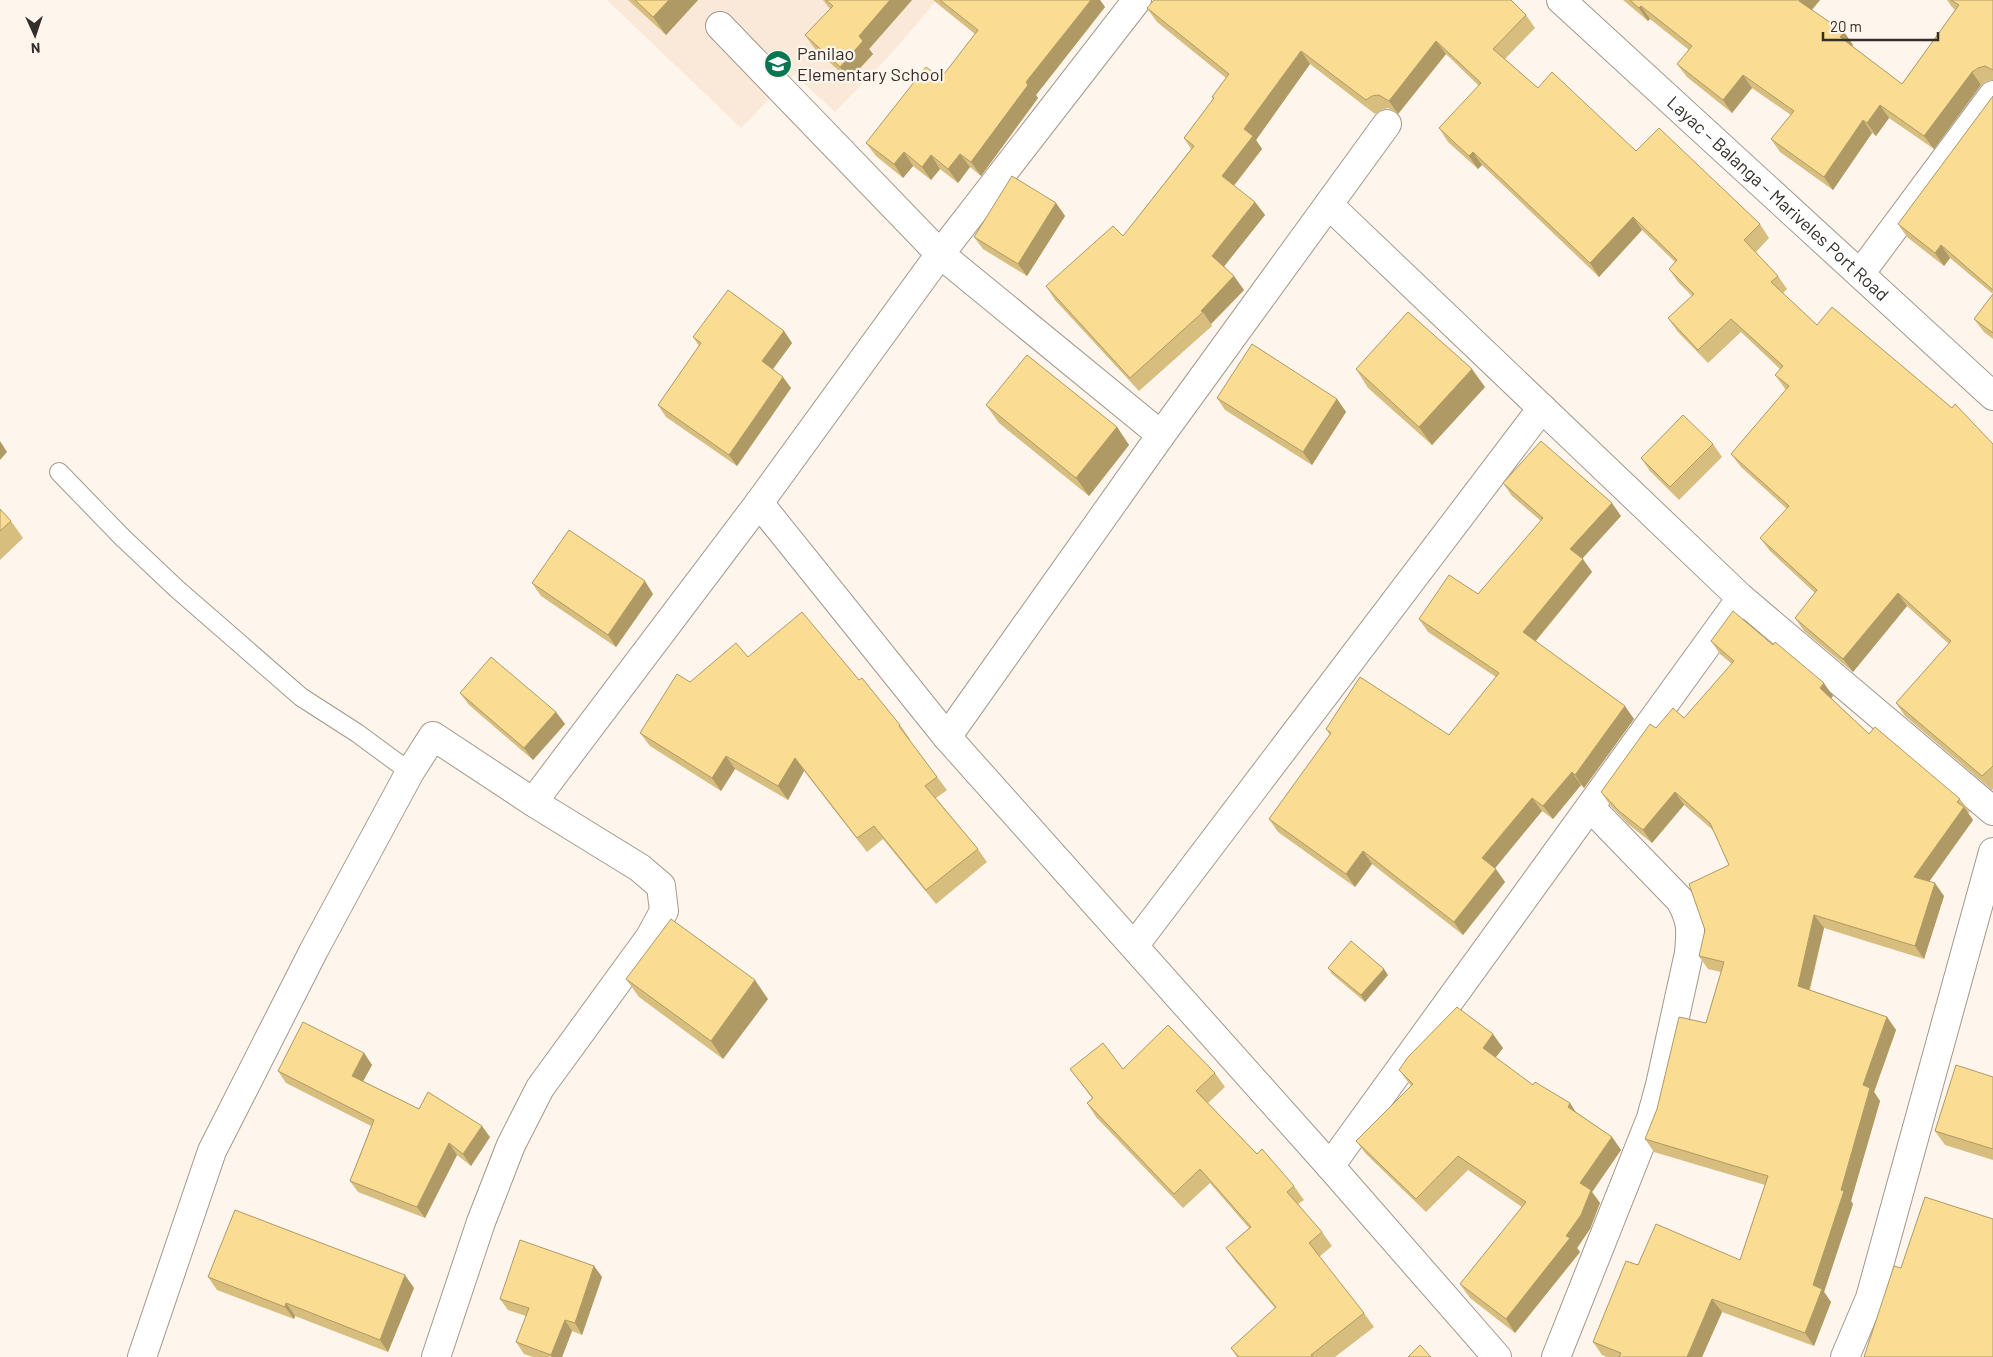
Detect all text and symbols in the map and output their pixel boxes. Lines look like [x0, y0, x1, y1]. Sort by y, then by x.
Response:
north arrow [10, 10, 60, 60]
scale bar [1823, 10, 1938, 42]
text: 20 m [1830, 17, 1862, 35]
text: N [31, 40, 41, 57]
place label: Panilao Elementary School [797, 42, 944, 85]
school or university icon: Panilao Elementary School [763, 49, 793, 79]
street label: Layac – Balanga – Mariveles Port Road [1663, 91, 1894, 305]

